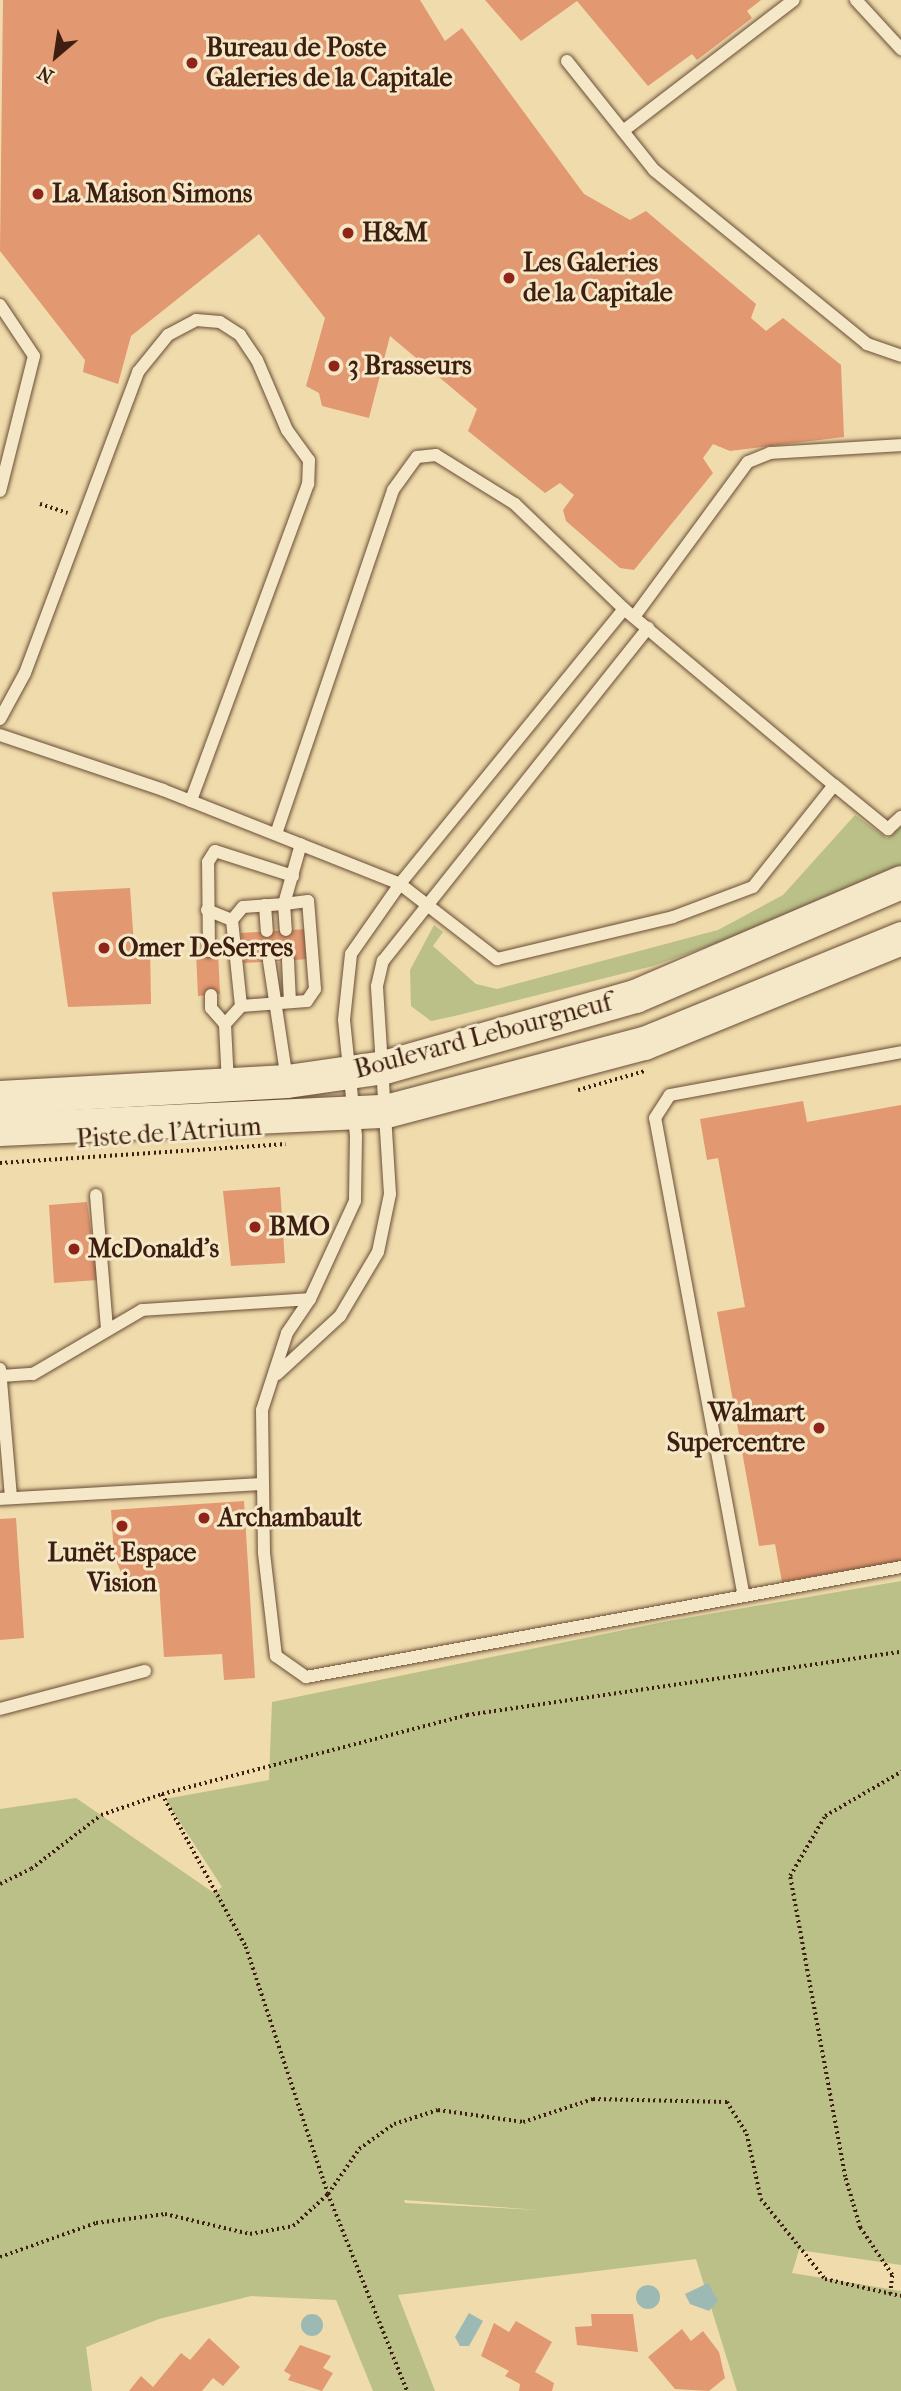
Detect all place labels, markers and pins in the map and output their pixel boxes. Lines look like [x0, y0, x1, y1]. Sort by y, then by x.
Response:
place label: Bureau de Poste Galeries de la Capitale [206, 32, 452, 94]
marker: Bureau de Poste Galeries de la Capitale [184, 55, 200, 71]
place label: La Maison Simons [52, 178, 252, 210]
marker: La Maison Simons [30, 186, 46, 202]
place label: H&M [362, 217, 428, 249]
marker: H&M [340, 225, 356, 241]
place label: Les Galeries de la Capitale [523, 247, 673, 308]
marker: Les Galeries de la Capitale [501, 270, 517, 286]
place label: 3 Brasseurs [348, 350, 472, 382]
marker: 3 Brasseurs [326, 358, 342, 374]
place label: Omer DeSerres [118, 932, 293, 964]
marker: Omer DeSerres [96, 940, 112, 956]
place label: BMO [269, 1211, 330, 1243]
marker: BMO [247, 1219, 263, 1235]
place label: McDonald's [88, 1233, 219, 1265]
marker: McDonald's [66, 1241, 82, 1257]
place label: Walmart Supercentre [667, 1397, 805, 1458]
marker: Walmart Supercentre [811, 1420, 827, 1436]
place label: Archambault [218, 1502, 362, 1534]
marker: Archambault [196, 1510, 212, 1526]
marker: Lunët Espace Vision [114, 1518, 130, 1534]
place label: Lunët Espace Vision [48, 1537, 196, 1598]

